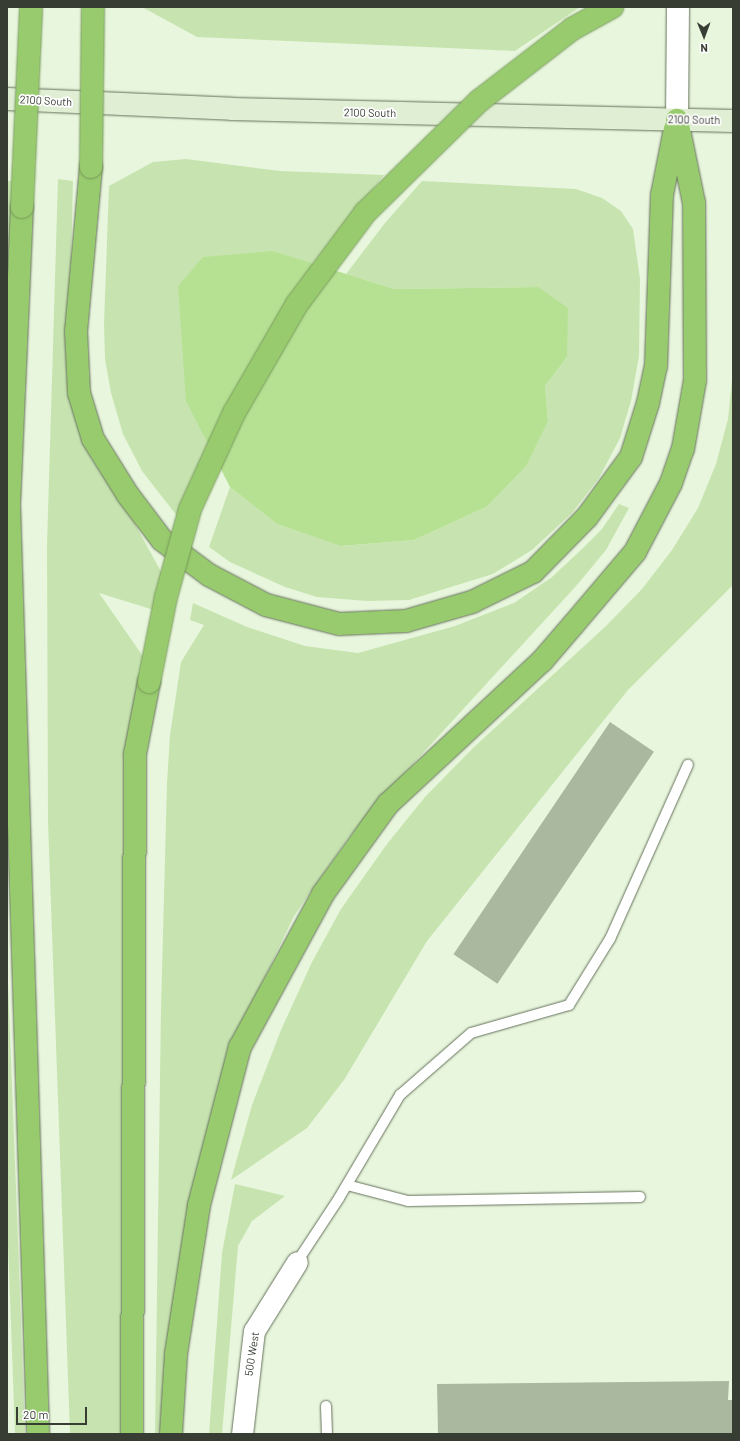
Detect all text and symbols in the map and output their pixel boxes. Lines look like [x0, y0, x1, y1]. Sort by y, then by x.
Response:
north arrow [684, 16, 724, 56]
text: N [700, 42, 708, 55]
street label: 2100 South [19, 93, 73, 109]
street label: 2100 South [344, 106, 396, 120]
street label: 2100 South [668, 113, 720, 127]
street label: 500 West [242, 1331, 262, 1377]
scale bar [18, 1399, 89, 1425]
text: 20 m [23, 1407, 49, 1421]

